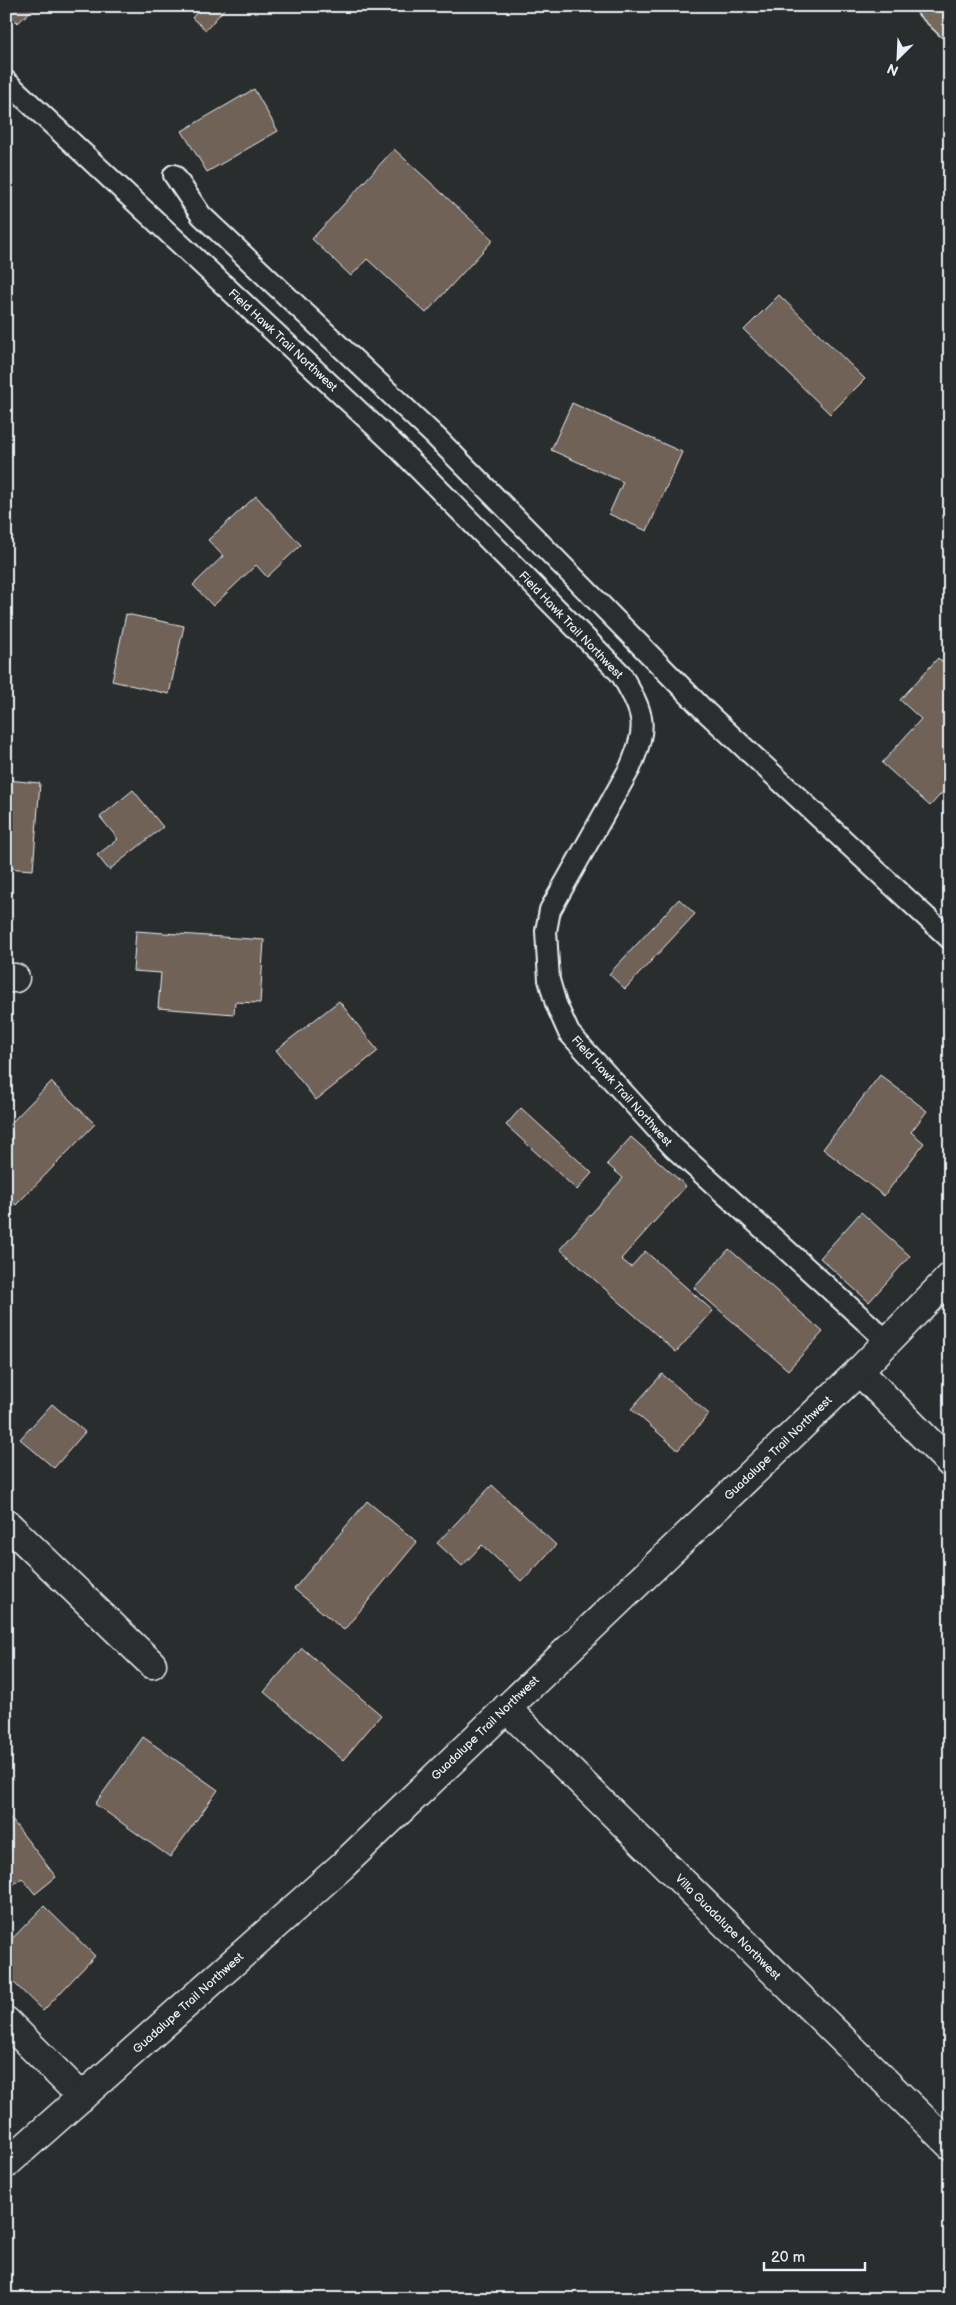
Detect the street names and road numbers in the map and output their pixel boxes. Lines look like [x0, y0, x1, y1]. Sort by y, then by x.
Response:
street label: Field Hawk Trail Northwest [225, 286, 341, 395]
street label: Field Hawk Trail Northwest [515, 568, 626, 682]
street label: Field Hawk Trail Northwest [568, 1033, 675, 1150]
street label: Guadalupe Trail Northwest [721, 1393, 836, 1504]
street label: Guadalupe Trail Northwest [428, 1673, 543, 1784]
street label: Villa Guadalupe Northwest [672, 1871, 784, 1984]
street label: Guadalupe Trail Northwest [130, 1949, 247, 2057]

